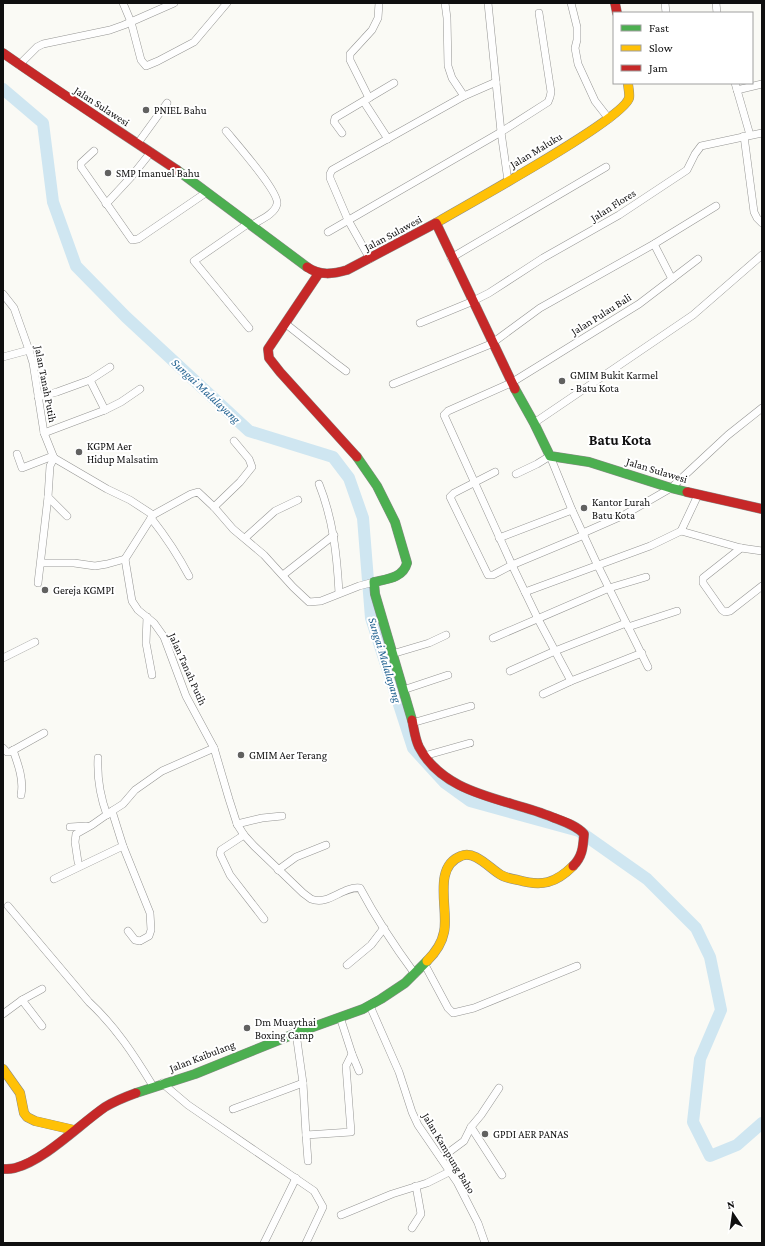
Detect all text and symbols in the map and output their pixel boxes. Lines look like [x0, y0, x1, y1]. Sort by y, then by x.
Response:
legend [613, 12, 753, 84]
text: Fast [649, 21, 670, 35]
text: Slow [649, 41, 673, 55]
text: Jam [648, 61, 668, 75]
street label: Jalan Sulawesi [71, 83, 132, 129]
place label: PNIEL Bahu [154, 104, 207, 116]
marker: PNIEL Bahu [141, 105, 151, 115]
street label: Jalan Maluku [507, 130, 565, 172]
place label: SMP Imanuel Bahu [116, 167, 200, 179]
marker: SMP Imanuel Bahu [103, 168, 113, 178]
street label: Jalan Flores [587, 186, 638, 225]
street label: Jalan Sulawesi [361, 213, 424, 254]
street label: Jalan Pulau Bali [568, 291, 634, 339]
street label: Jalan Tanah Putih [32, 344, 59, 424]
water label: Sungai Malalayang [169, 356, 244, 427]
place label: GMIM Bukit Karmel - Batu Kota [570, 369, 658, 394]
marker: GMIM Bukit Karmel - Batu Kota [557, 376, 567, 386]
district label: Batu Kota [589, 432, 652, 448]
place label: KGPM Aer Hidup Malsatim [87, 440, 159, 466]
marker: KGPM Aer Hidup Malsatim [74, 447, 84, 457]
street label: Jalan Sulawesi [624, 455, 689, 486]
place label: Kantor Lurah Batu Kota [592, 496, 650, 521]
marker: Kantor Lurah Batu Kota [579, 503, 589, 513]
place label: Gereja KGMPI [53, 584, 114, 597]
marker: Gereja KGMPI [40, 585, 50, 595]
water label: Sungai Malalayang [365, 615, 405, 705]
street label: Jalan Tanah Putih [165, 630, 209, 707]
place label: GMIM Aer Terang [249, 749, 328, 762]
marker: GMIM Aer Terang [236, 750, 246, 760]
place label: Dm Muaythai Boxing Camp [255, 1016, 316, 1042]
marker: Dm Muaythai Boxing Camp [242, 1023, 252, 1033]
street label: Jalan Kaibulang [167, 1038, 237, 1075]
street label: Jalan Kampung Baho [419, 1110, 478, 1196]
place label: GPDI AER PANAS [493, 1128, 569, 1140]
marker: GPDI AER PANAS [480, 1129, 490, 1139]
north arrow [713, 1194, 753, 1234]
text: N [726, 1197, 736, 1211]

